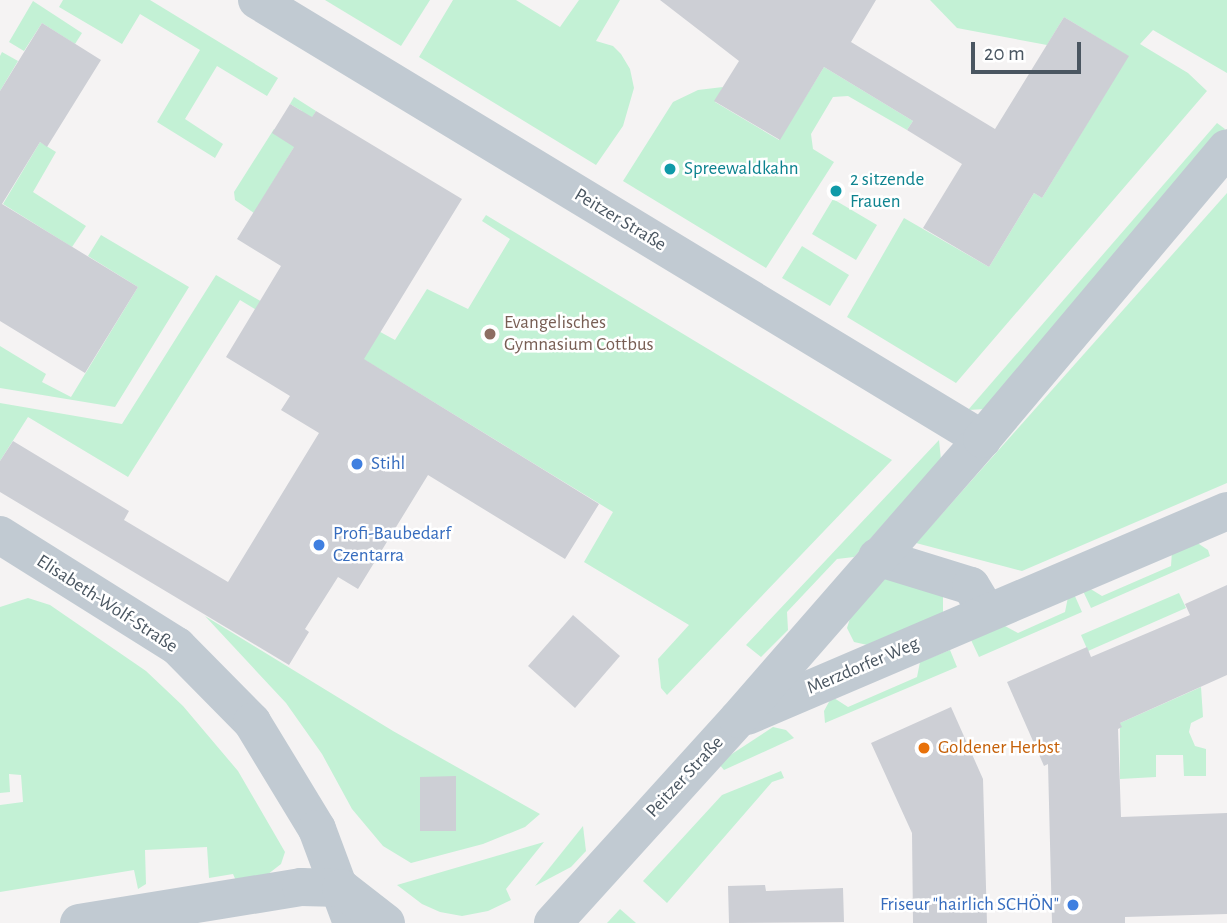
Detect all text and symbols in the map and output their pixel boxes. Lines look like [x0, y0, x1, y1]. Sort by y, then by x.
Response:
scale bar [975, 28, 1085, 72]
text: 20 m [984, 43, 1025, 64]
place label: Spreewaldkahn [684, 158, 798, 180]
marker: Spreewaldkahn [662, 161, 678, 177]
place label: 2 sitzende Frauen [850, 169, 924, 213]
marker: 2 sitzende Frauen [828, 183, 844, 199]
street label: Peitzer Straße [570, 184, 670, 256]
place label: Evangelisches Gymnasium Cottbus [504, 312, 654, 356]
marker: Evangelisches Gymnasium Cottbus [482, 326, 498, 342]
place label: Stihl [371, 453, 405, 475]
marker: Stihl [349, 456, 365, 472]
place label: Profi-Baubedarf Czentarra [333, 523, 451, 567]
marker: Profi-Baubedarf Czentarra [311, 537, 327, 553]
street label: Elisabeth-Wolf-Straße [32, 550, 182, 658]
street label: Merzdorfer Weg [804, 632, 922, 700]
street label: Peitzer Straße [641, 732, 729, 822]
place label: Goldener Herbst [938, 737, 1060, 759]
marker: Goldener Herbst [916, 740, 932, 756]
place label: Friseur "hairlich SCHÖN" [880, 894, 1059, 916]
marker: Friseur "hairlich SCHÖN" [1065, 897, 1081, 913]

